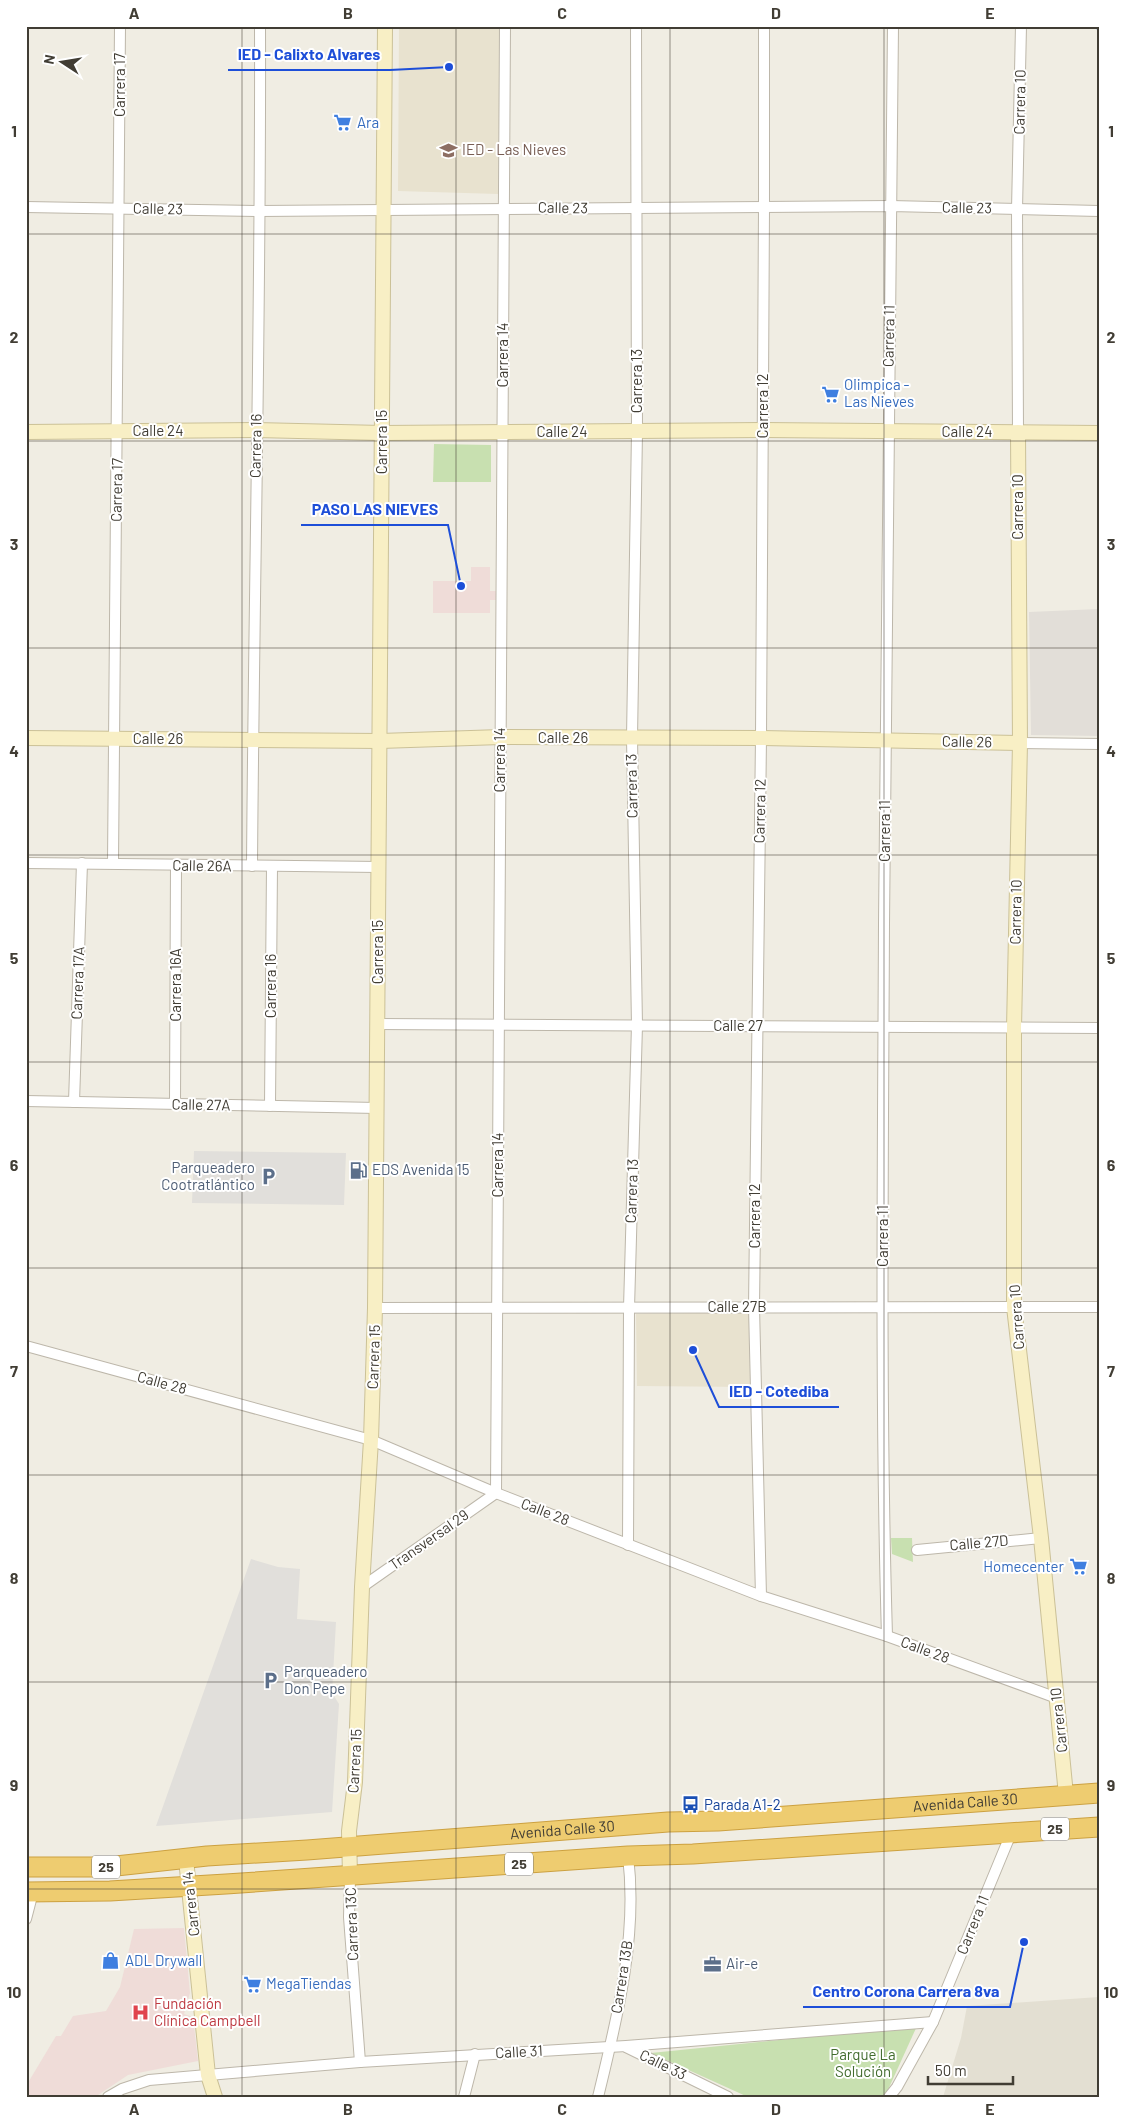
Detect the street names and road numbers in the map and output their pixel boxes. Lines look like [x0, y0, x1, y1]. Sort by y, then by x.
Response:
street label: Carrera 17 [110, 53, 128, 117]
street label: Carrera 10 [1009, 69, 1029, 135]
street label: Calle 23 [538, 198, 588, 216]
street label: Calle 23 [942, 198, 992, 216]
street label: Calle 23 [133, 199, 183, 217]
street label: Carrera 11 [878, 305, 898, 367]
street label: Carrera 14 [493, 322, 511, 388]
street label: Carrera 13 [627, 349, 645, 413]
street label: Carrera 12 [753, 374, 771, 438]
street label: Carrera 15 [372, 410, 390, 474]
street label: Carrera 16 [245, 414, 265, 478]
street label: Calle 24 [133, 421, 183, 439]
street label: Calle 24 [537, 422, 587, 440]
street label: Calle 24 [942, 422, 992, 440]
street label: Carrera 17 [106, 458, 126, 522]
street label: Carrera 10 [1008, 474, 1026, 540]
street label: Carrera 14 [490, 727, 508, 793]
street label: Calle 26 [538, 728, 588, 746]
street label: Calle 26 [133, 729, 183, 747]
street label: Calle 26 [942, 732, 992, 750]
street label: Carrera 13 [621, 754, 641, 818]
street label: Carrera 12 [749, 778, 769, 844]
street label: Carrera 11 [875, 800, 893, 862]
street label: Calle 26A [172, 855, 232, 875]
street label: Carrera 10 [1005, 879, 1025, 945]
street label: Carrera 15 [368, 920, 386, 984]
street label: Carrera 17A [67, 946, 87, 1020]
street label: Carrera 16A [166, 948, 184, 1022]
street label: Carrera 16 [261, 954, 279, 1018]
street label: Calle 27 [713, 1016, 763, 1034]
street label: Calle 27A [171, 1094, 231, 1114]
street label: Carrera 14 [488, 1132, 506, 1198]
street label: Carrera 13 [621, 1158, 641, 1224]
street label: Carrera 12 [745, 1184, 763, 1248]
street label: Carrera 11 [873, 1205, 891, 1267]
street label: Carrera 10 [1005, 1284, 1027, 1350]
street label: Calle 27B [707, 1297, 767, 1315]
street label: Carrera 15 [363, 1324, 383, 1390]
street label: Calle 28 [136, 1367, 189, 1397]
street label: Calle 28 [519, 1494, 572, 1529]
street label: Transversal 29 [385, 1505, 472, 1573]
street label: Calle 27D [949, 1530, 1009, 1554]
street label: Calle 28 [899, 1632, 952, 1666]
street label: Carrera 10 [1046, 1687, 1070, 1754]
street label: Carrera 15 [343, 1728, 365, 1794]
street label: Avenida Calle 30 [912, 1789, 1019, 1815]
street label: Avenida Calle 30 [509, 1816, 616, 1842]
road number: 25 [1041, 1818, 1069, 1840]
road number: 25 [505, 1852, 533, 1876]
road number: 25 [92, 1855, 120, 1878]
street label: Carrera 14 [178, 1871, 202, 1937]
street label: Carrera 13C [341, 1887, 361, 1961]
street label: Carrera 11 [952, 1892, 992, 1957]
street label: Carrera 13B [606, 1939, 636, 2015]
street label: Calle 31 [495, 2041, 543, 2061]
street label: Calle 33 [637, 2045, 690, 2083]

